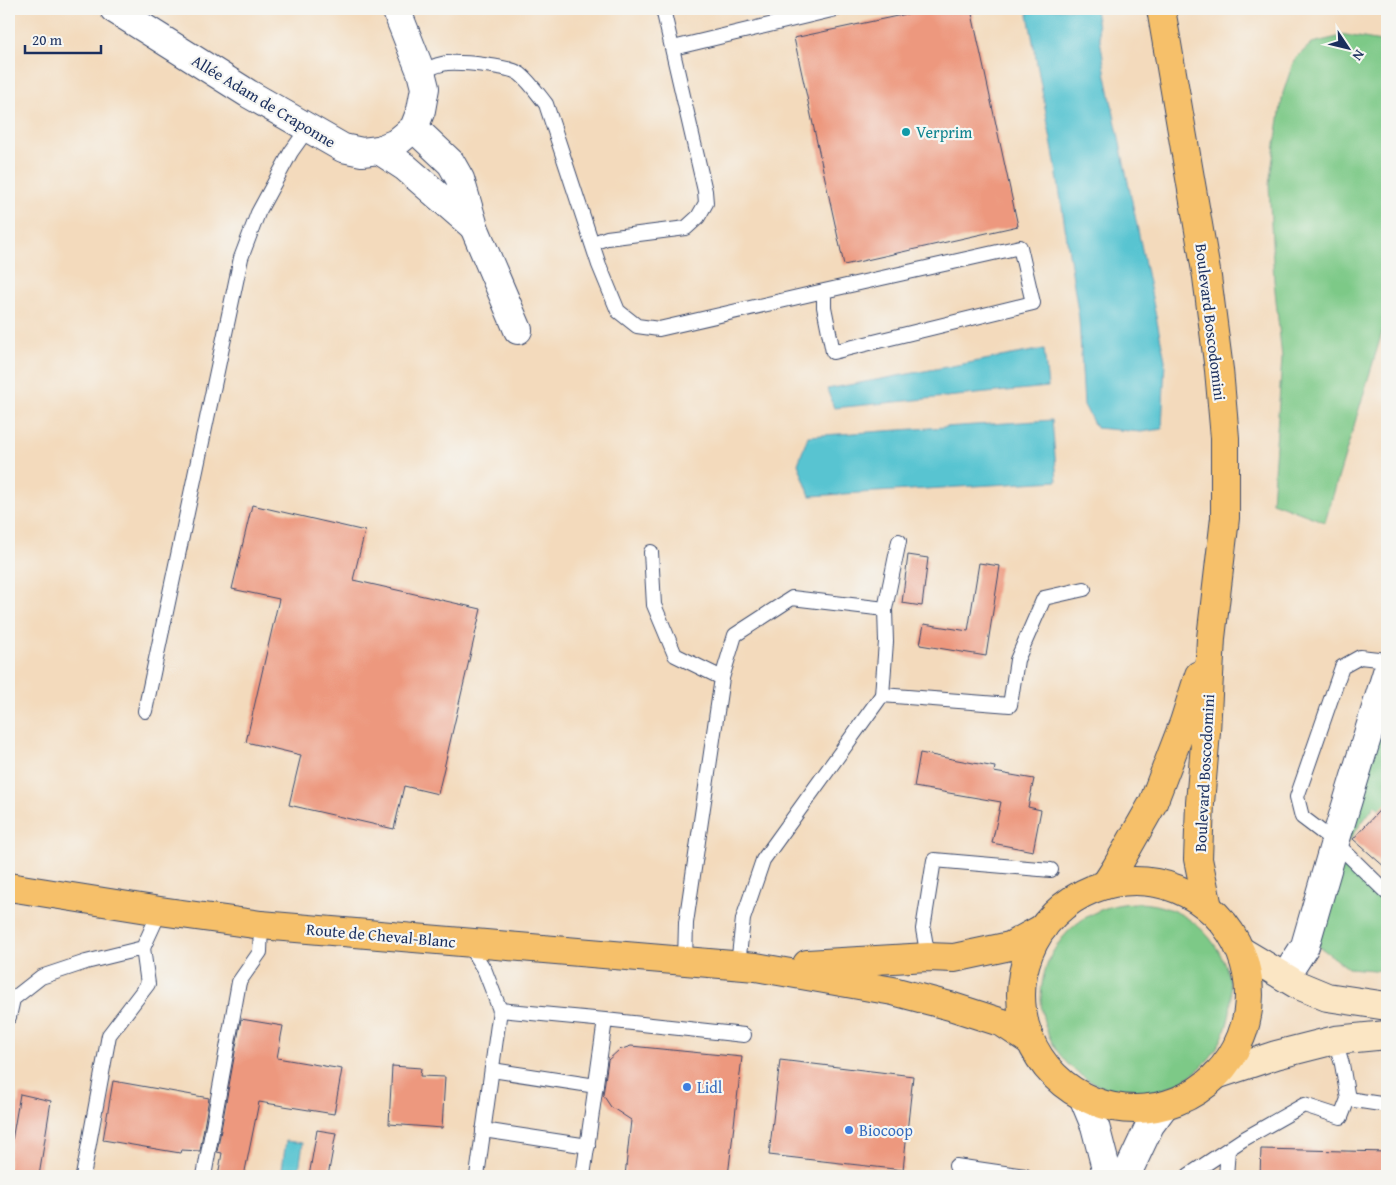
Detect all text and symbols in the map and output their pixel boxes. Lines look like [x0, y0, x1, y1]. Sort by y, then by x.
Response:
scale bar [25, 22, 101, 54]
north arrow [1324, 22, 1374, 72]
text: 20 m [32, 29, 63, 50]
text: N [1347, 46, 1370, 66]
street label: Allée Adam de Craponne [187, 48, 341, 154]
place label: Verprim [916, 120, 972, 144]
marker: Verprim [900, 126, 912, 138]
street label: Boulevard Boscodomini [1189, 242, 1233, 402]
street label: Boulevard Boscodomini [1188, 693, 1220, 853]
street label: Route de Cheval-Blanc [305, 917, 457, 953]
place label: Lidl [697, 1075, 723, 1099]
marker: Lidl [681, 1081, 693, 1093]
place label: Biocoop [859, 1118, 913, 1142]
marker: Biocoop [843, 1124, 855, 1136]

